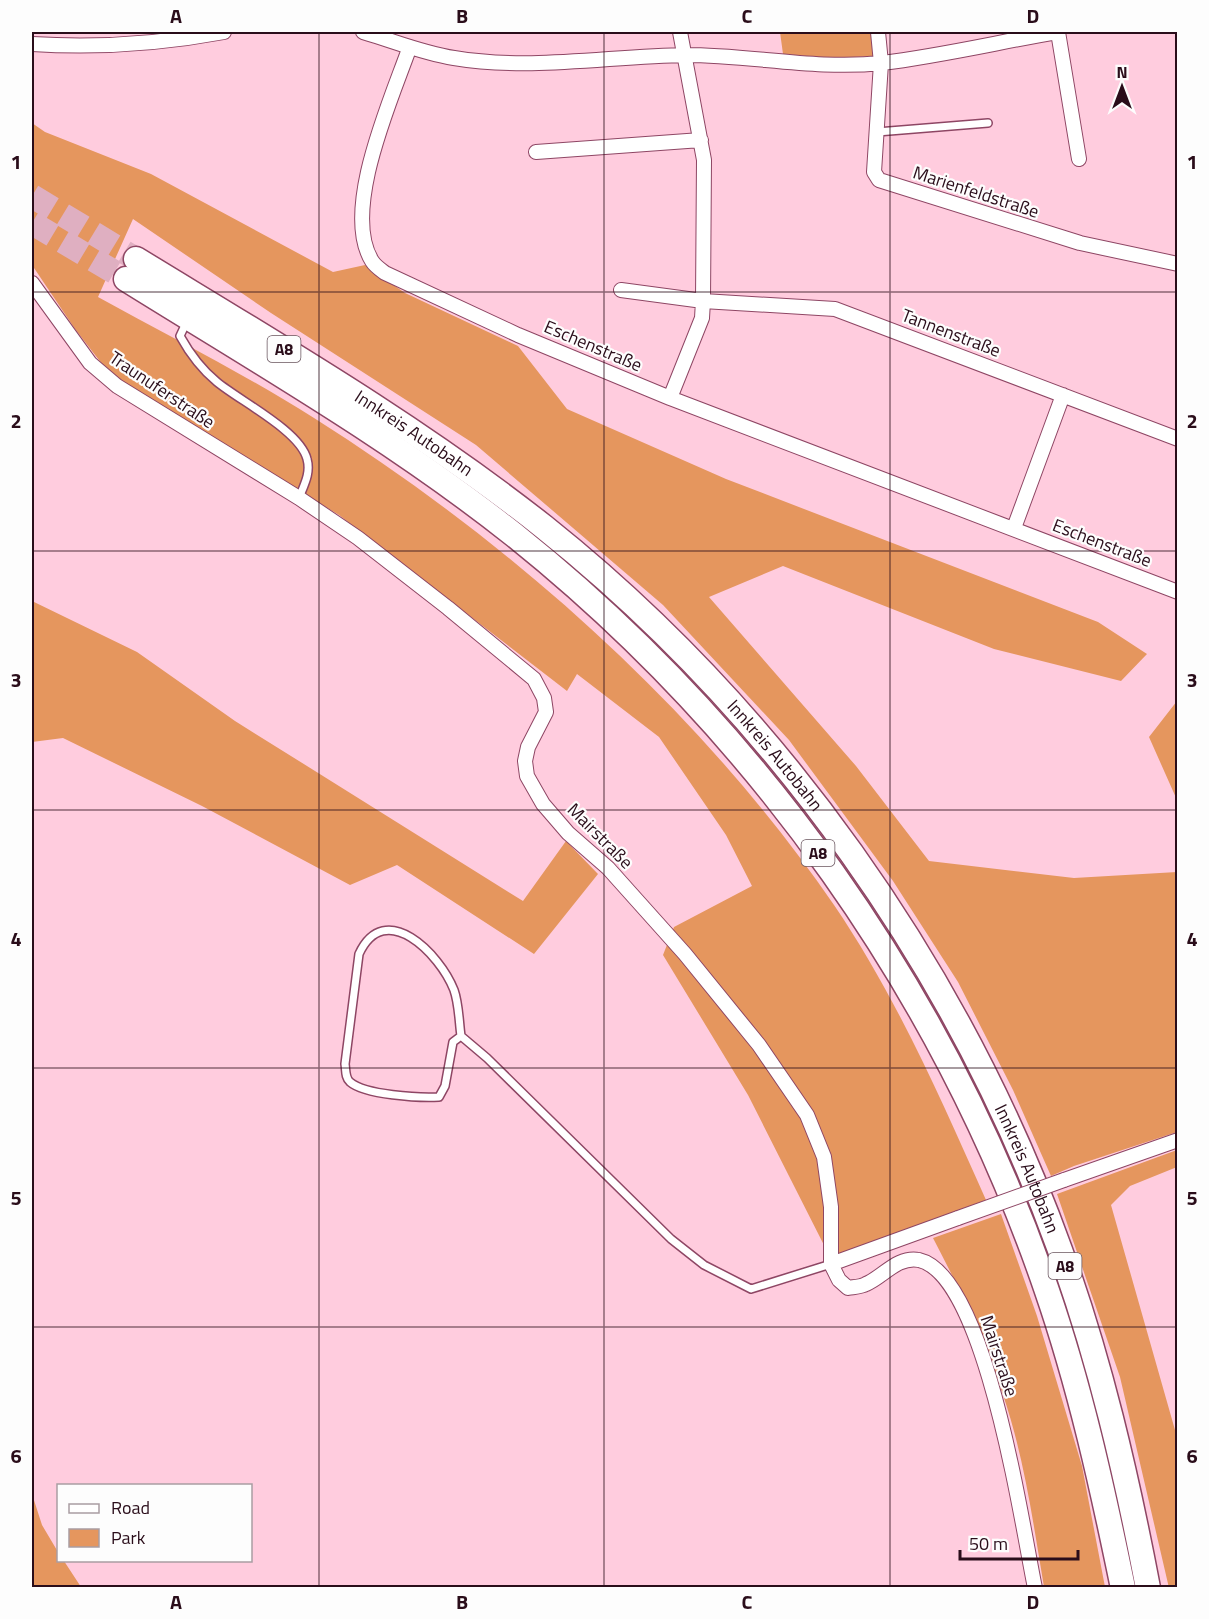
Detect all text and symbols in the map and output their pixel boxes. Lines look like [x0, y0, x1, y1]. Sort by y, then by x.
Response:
text: A [170, 0, 182, 31]
text: B [456, 0, 468, 31]
text: C [742, 0, 753, 31]
text: D [1027, 0, 1039, 31]
north arrow [1092, 57, 1152, 117]
text: N [1116, 60, 1128, 84]
text: 1 [10, 146, 22, 177]
text: 1 [1186, 146, 1198, 177]
street label: Marienfeldstraße [910, 158, 1043, 225]
street label: Tannenstraße [898, 301, 1005, 364]
street label: Eschenstraße [540, 313, 646, 378]
road number: A8 [268, 336, 300, 362]
street label: Traunuferstraße [104, 344, 221, 435]
street label: Innkreis Autobahn [350, 383, 479, 483]
text: 2 [10, 405, 22, 436]
text: 2 [1186, 405, 1198, 436]
street label: Eschenstraße [1049, 511, 1156, 574]
text: 3 [10, 664, 22, 695]
text: 3 [1186, 664, 1198, 695]
street label: Innkreis Autobahn [721, 693, 830, 817]
street label: Mairstraße [561, 797, 639, 875]
road number: A8 [802, 840, 834, 866]
text: 4 [10, 923, 22, 954]
text: 4 [1186, 923, 1198, 954]
street label: Innkreis Autobahn [988, 1099, 1067, 1237]
text: 5 [10, 1182, 22, 1213]
text: 5 [1186, 1182, 1198, 1213]
road number: A8 [1048, 1253, 1082, 1279]
street label: Mairstraße [974, 1312, 1025, 1400]
text: 6 [10, 1440, 22, 1471]
text: 6 [1186, 1440, 1198, 1471]
legend [57, 1484, 252, 1562]
text: Road [111, 1494, 150, 1521]
scale bar [960, 1523, 1078, 1561]
text: Park [111, 1524, 146, 1551]
text: 50 m [969, 1530, 1008, 1557]
text: A [170, 1586, 182, 1617]
text: B [456, 1586, 468, 1617]
text: C [742, 1586, 753, 1617]
text: D [1027, 1586, 1039, 1617]

